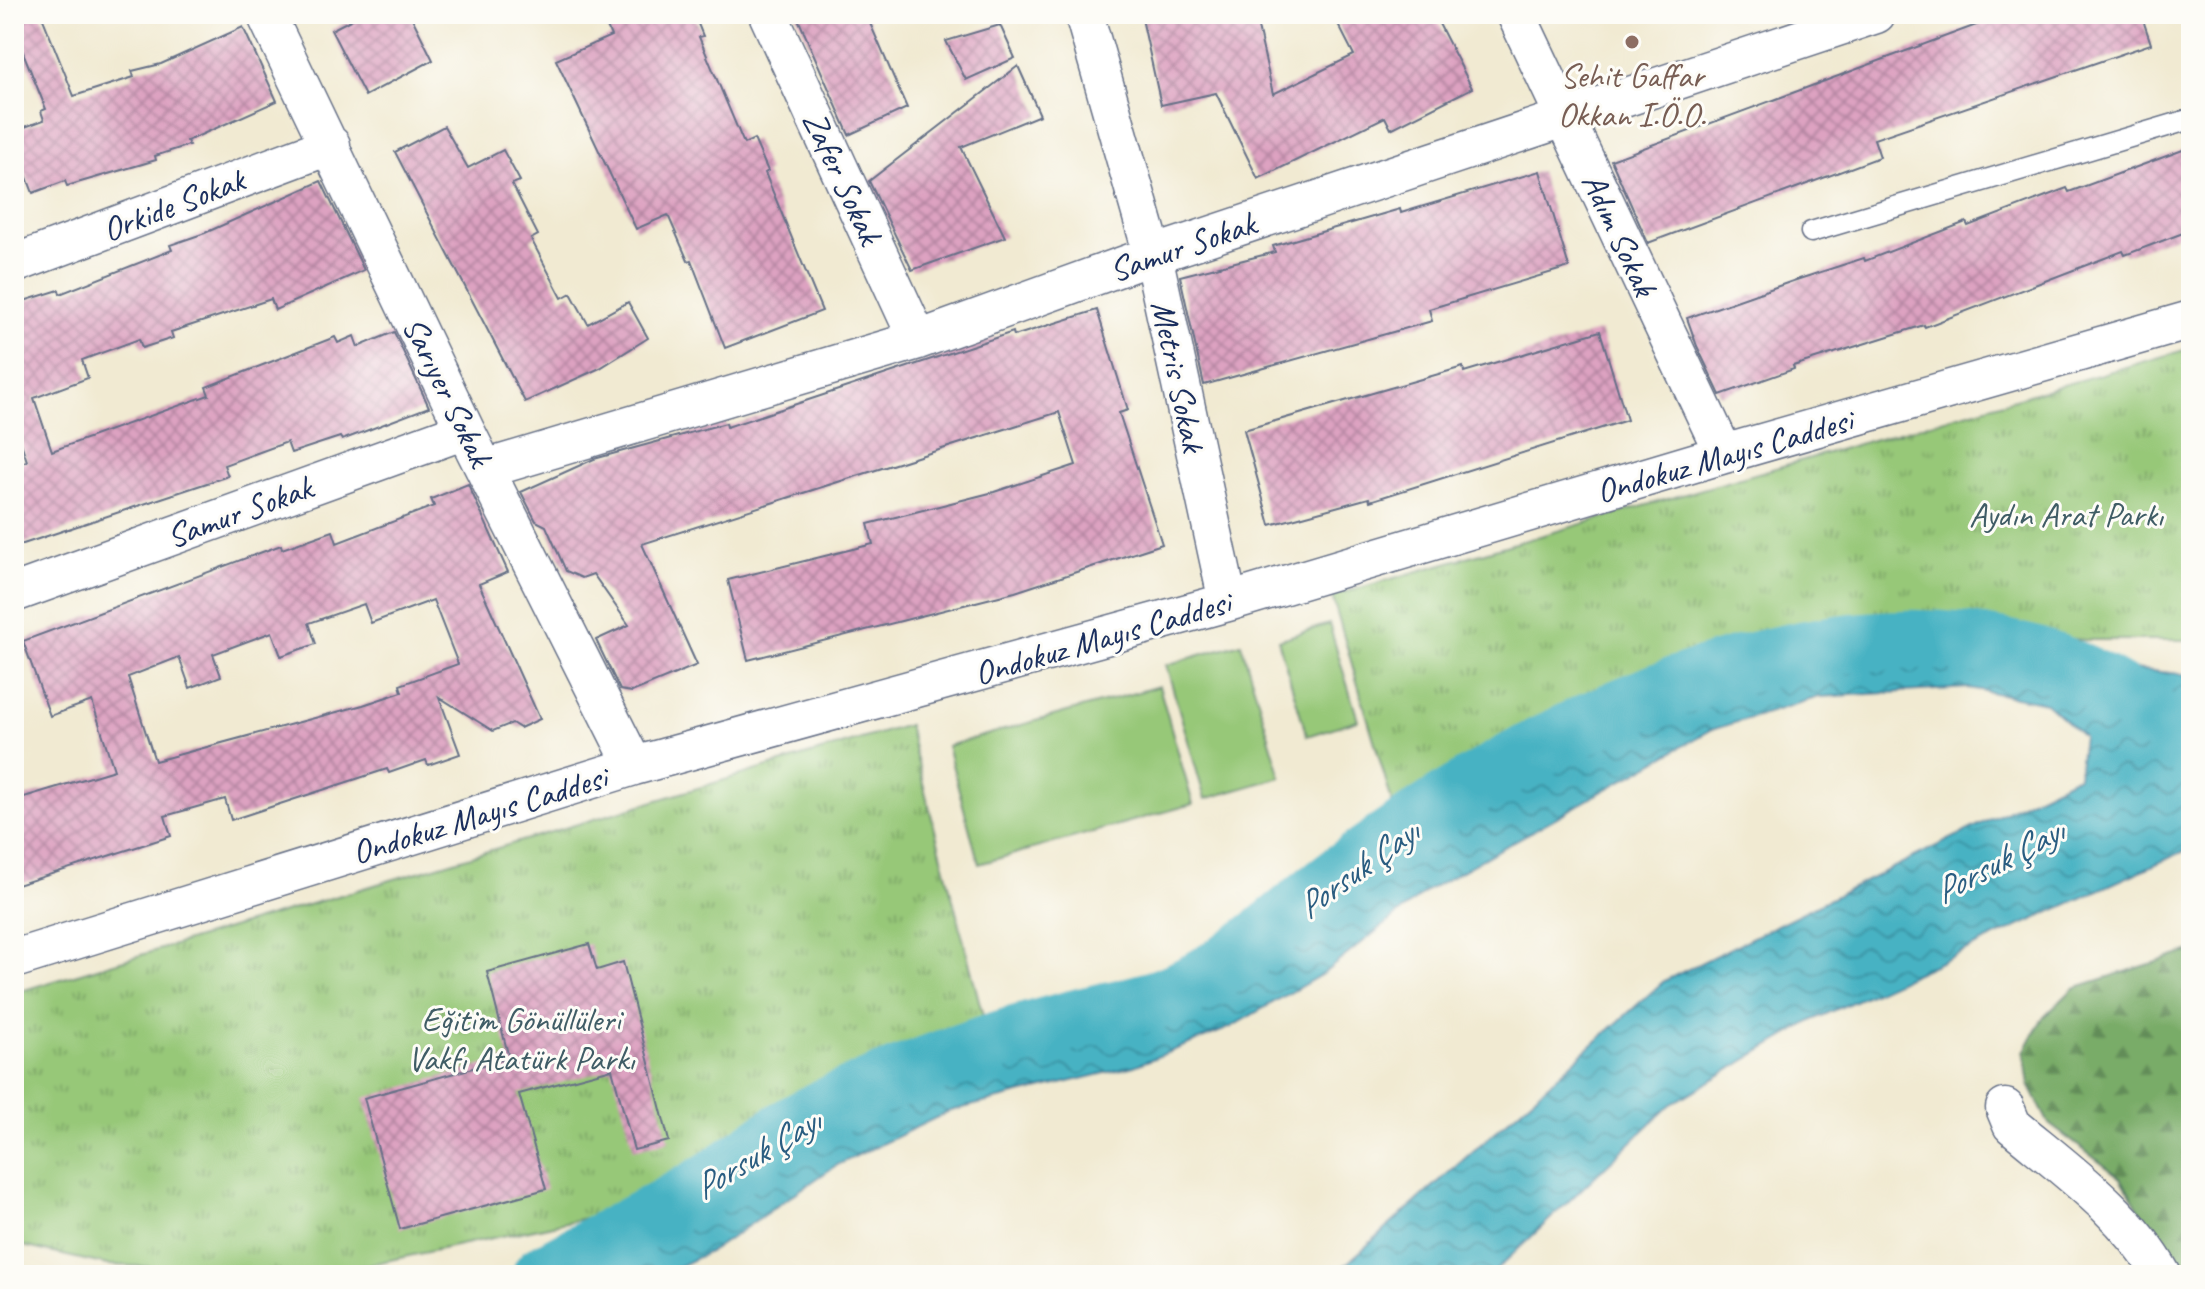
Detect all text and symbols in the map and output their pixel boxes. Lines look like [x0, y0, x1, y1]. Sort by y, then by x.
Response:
marker: Sehit Gaffar Okkan I.Ö.O. [1623, 33, 1641, 51]
place label: Sehit Gaffar Okkan I.Ö.O. [1558, 54, 1706, 136]
street label: Zafer Sokak [793, 104, 893, 253]
street label: Orkide Sokak [96, 157, 253, 251]
street label: Adım Sokak [1572, 166, 1668, 305]
street label: Samur Sokak [1104, 201, 1263, 291]
street label: Metris Sokak [1142, 297, 1216, 458]
street label: Sarıyer Sokak [393, 310, 503, 475]
street label: Ondokuz Mayıs Caddesi [1591, 397, 1862, 513]
street label: Samur Sokak [161, 465, 320, 558]
park label: Aydın Arat Parkı [1969, 493, 2165, 536]
street label: Ondokuz Mayıs Caddesi [969, 579, 1240, 695]
street label: Ondokuz Mayıs Caddesi [346, 754, 616, 874]
water label: Porsuk Çayı [1926, 806, 2075, 914]
water label: Porsuk Çayı [1287, 807, 1431, 929]
park label: Eğitim Gönüllüleri Vakfı Atatürk Parkı [408, 998, 636, 1080]
water label: Porsuk Çayı [685, 1096, 832, 1210]

